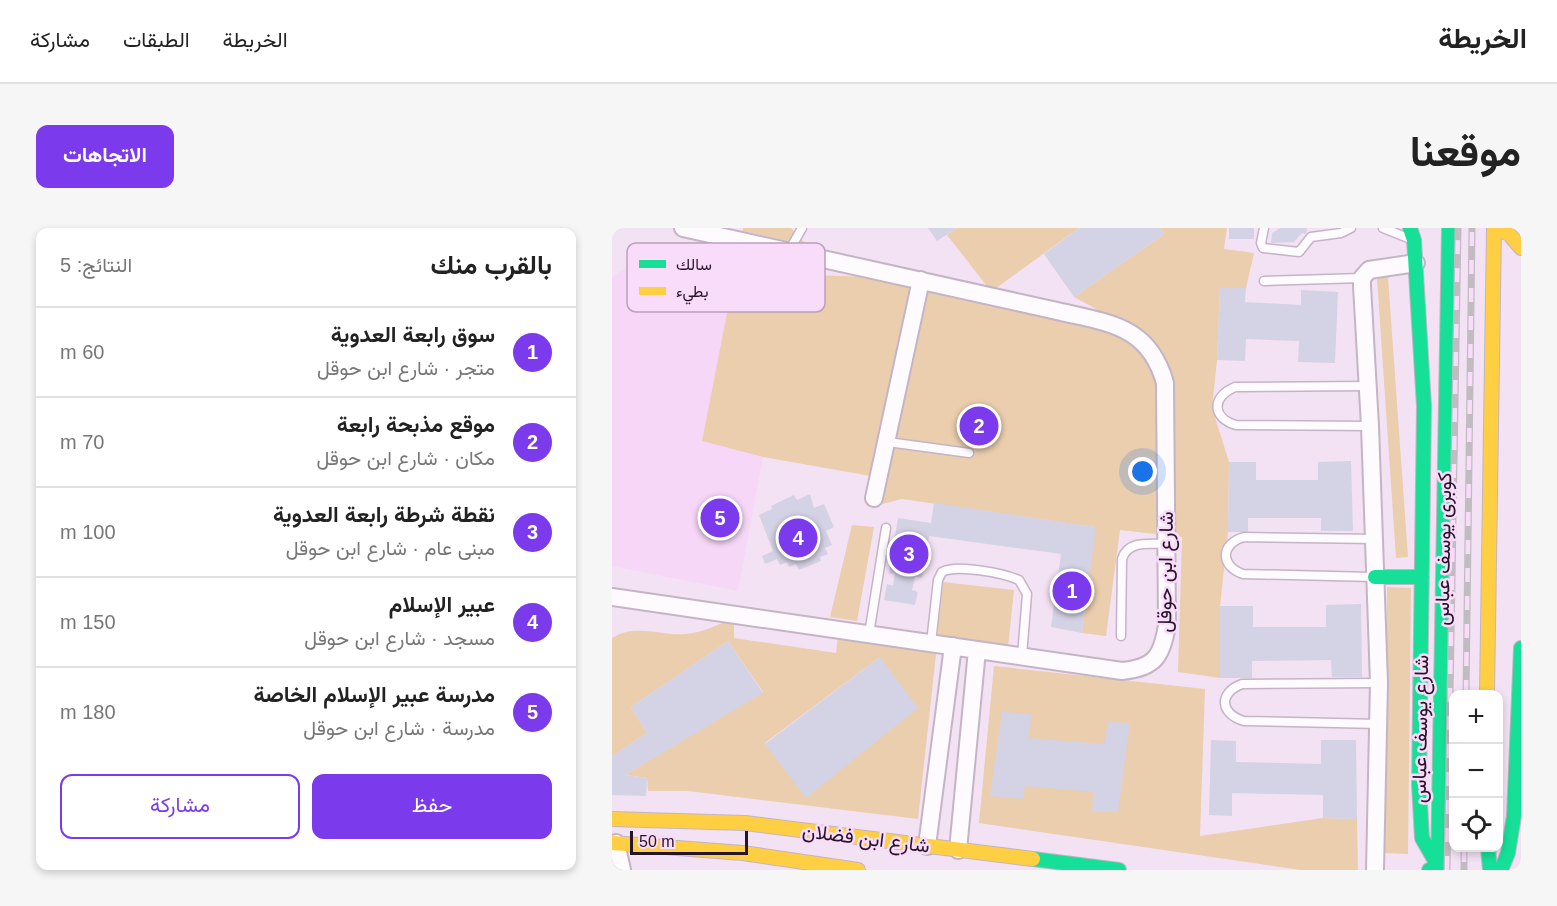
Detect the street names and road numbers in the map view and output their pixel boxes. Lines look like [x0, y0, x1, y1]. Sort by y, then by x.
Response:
street label: كوبرى يوسف عباس [1431, 472, 1457, 626]
street label: شارع ابن حوقل [1153, 511, 1180, 633]
street label: شارع يوسف عباس [1408, 655, 1435, 803]
street label: شارع ابن فضلان [801, 819, 931, 860]

